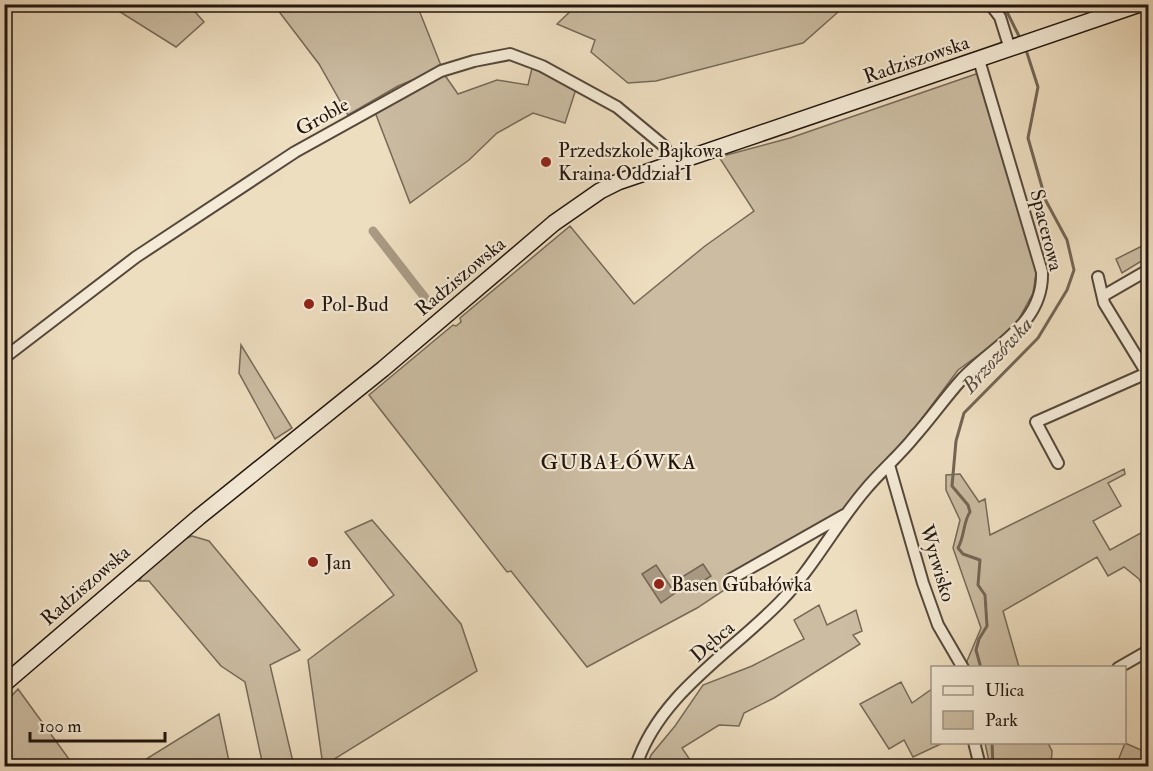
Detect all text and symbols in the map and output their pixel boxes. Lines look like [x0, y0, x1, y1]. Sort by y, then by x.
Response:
street label: Radziszowska [860, 29, 973, 89]
street label: Groble [291, 92, 353, 141]
place label: Przedszkole Bajkowa Kraina Oddział I [558, 138, 724, 186]
marker: Przedszkole Bajkowa Kraina Oddział I [539, 155, 553, 169]
street label: Spacerowa [1023, 187, 1069, 275]
street label: Radziszowska [410, 231, 511, 321]
place label: Pol-Bud [321, 292, 389, 317]
marker: Pol-Bud [302, 297, 316, 311]
water label: Brzozówka [955, 311, 1039, 400]
district label: GUBAŁÓWKA [541, 449, 697, 476]
street label: Wyrwisko [914, 521, 961, 605]
street label: Radziszowska [36, 539, 136, 631]
place label: Jan [324, 550, 351, 575]
marker: Jan [306, 555, 320, 569]
place label: Basen Gubałówka [671, 572, 812, 597]
marker: Basen Gubałówka [652, 577, 666, 591]
street label: Dębca [685, 615, 740, 667]
legend [931, 666, 1126, 744]
text: Ulica [985, 679, 1025, 702]
scale bar [30, 705, 165, 743]
text: Park [985, 709, 1018, 732]
text: 100 m [39, 715, 82, 738]

